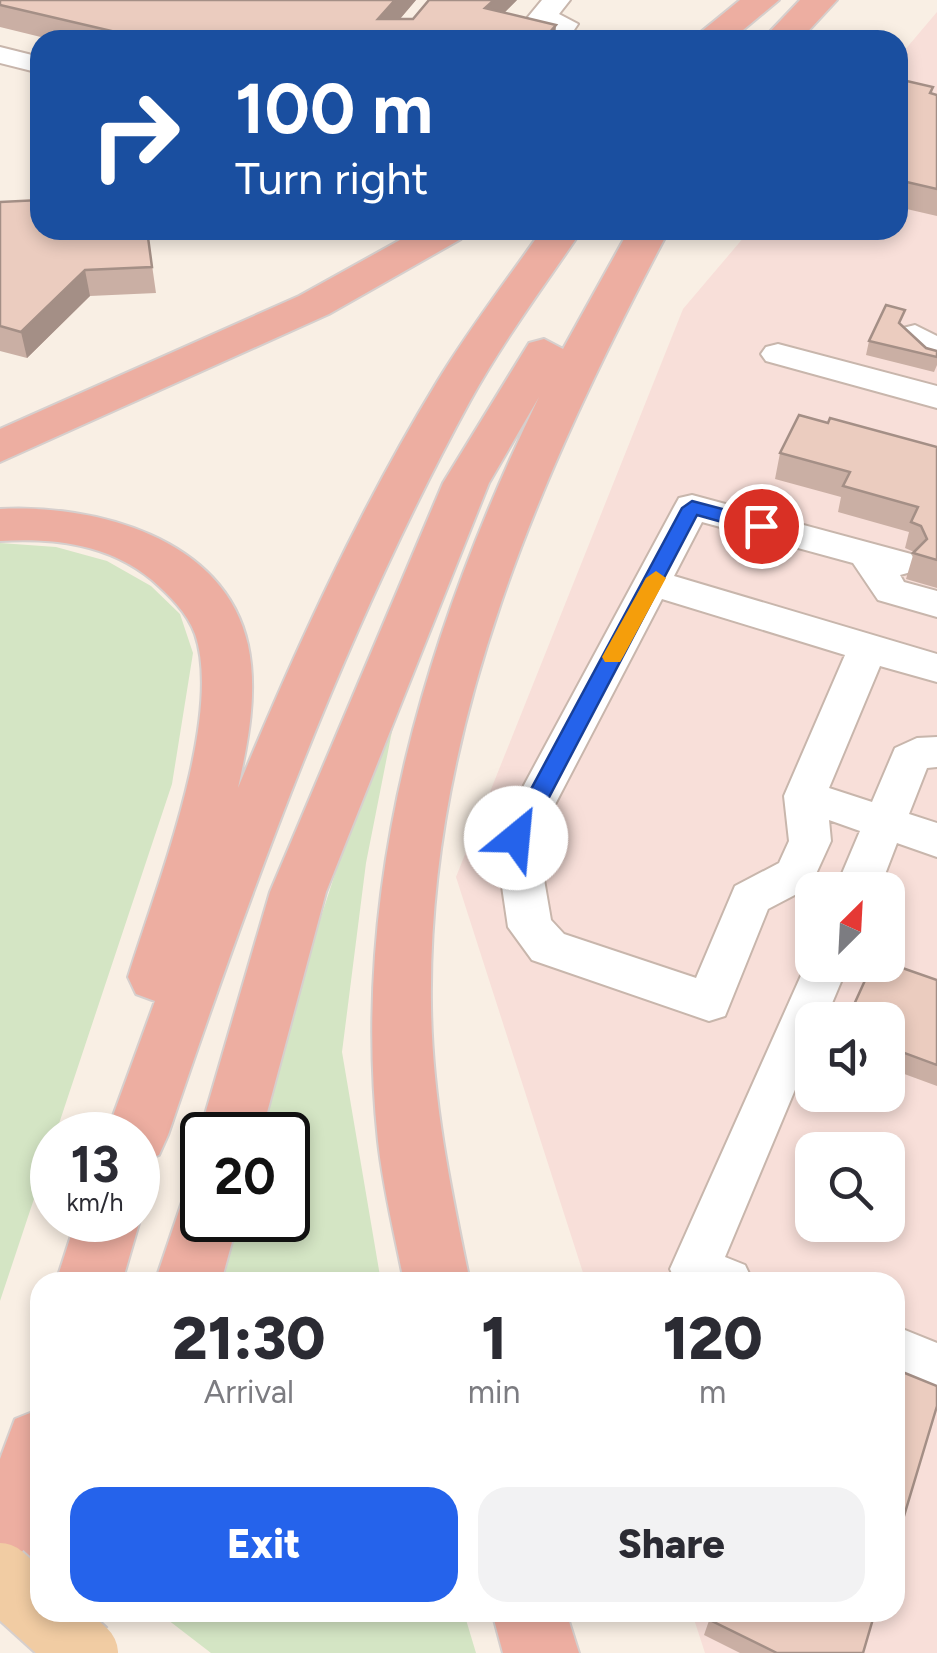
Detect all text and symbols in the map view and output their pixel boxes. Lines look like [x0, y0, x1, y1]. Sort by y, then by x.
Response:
text: 100 m [235, 66, 433, 151]
icon: right [70, 70, 200, 200]
text: Turn right [235, 151, 428, 205]
pin [719, 484, 804, 569]
icon: arrive [734, 499, 789, 554]
position arrow [464, 786, 568, 890]
north arrow [795, 872, 905, 982]
map controls [795, 872, 905, 1242]
button: sound [795, 1002, 905, 1112]
speed limit sign: 20 [180, 1112, 310, 1242]
button: search [795, 1132, 905, 1242]
text: 13 [71, 1134, 119, 1195]
text: km/h [66, 1187, 124, 1217]
text: 21:30 [172, 1302, 325, 1374]
text: 1 [481, 1302, 507, 1374]
text: 120 [663, 1302, 763, 1374]
text: Arrival [204, 1373, 294, 1411]
text: min [468, 1373, 520, 1411]
text: m [699, 1373, 726, 1411]
button: Exit [70, 1487, 458, 1602]
button: Share [478, 1487, 865, 1602]

